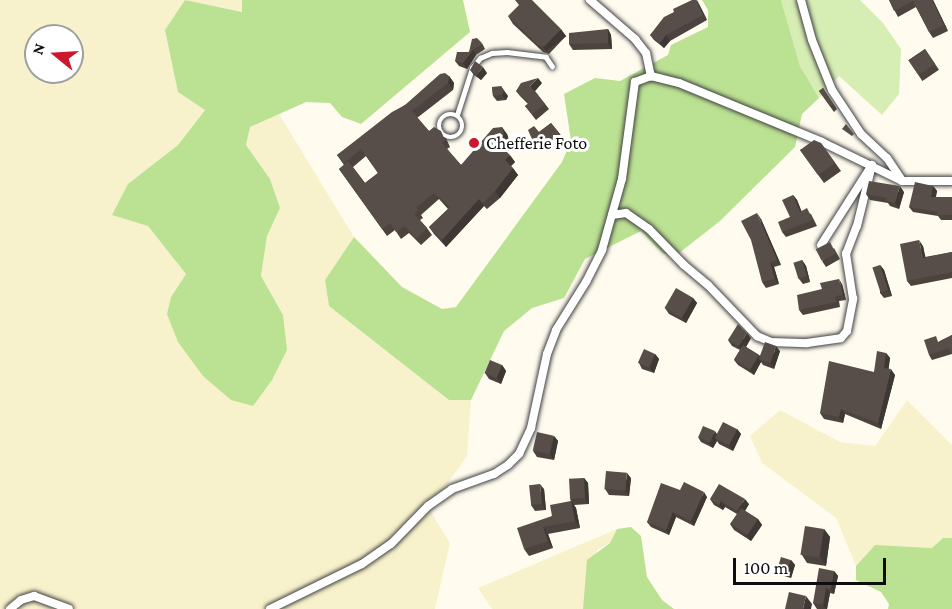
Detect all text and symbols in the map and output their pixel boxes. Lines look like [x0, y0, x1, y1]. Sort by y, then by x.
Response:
north arrow [24, 24, 84, 84]
text: N [29, 41, 48, 57]
place label: Chefferie Foto [486, 132, 587, 154]
marker: Chefferie Foto [467, 136, 481, 150]
scale bar [736, 546, 889, 584]
text: 100 m [744, 558, 788, 578]

